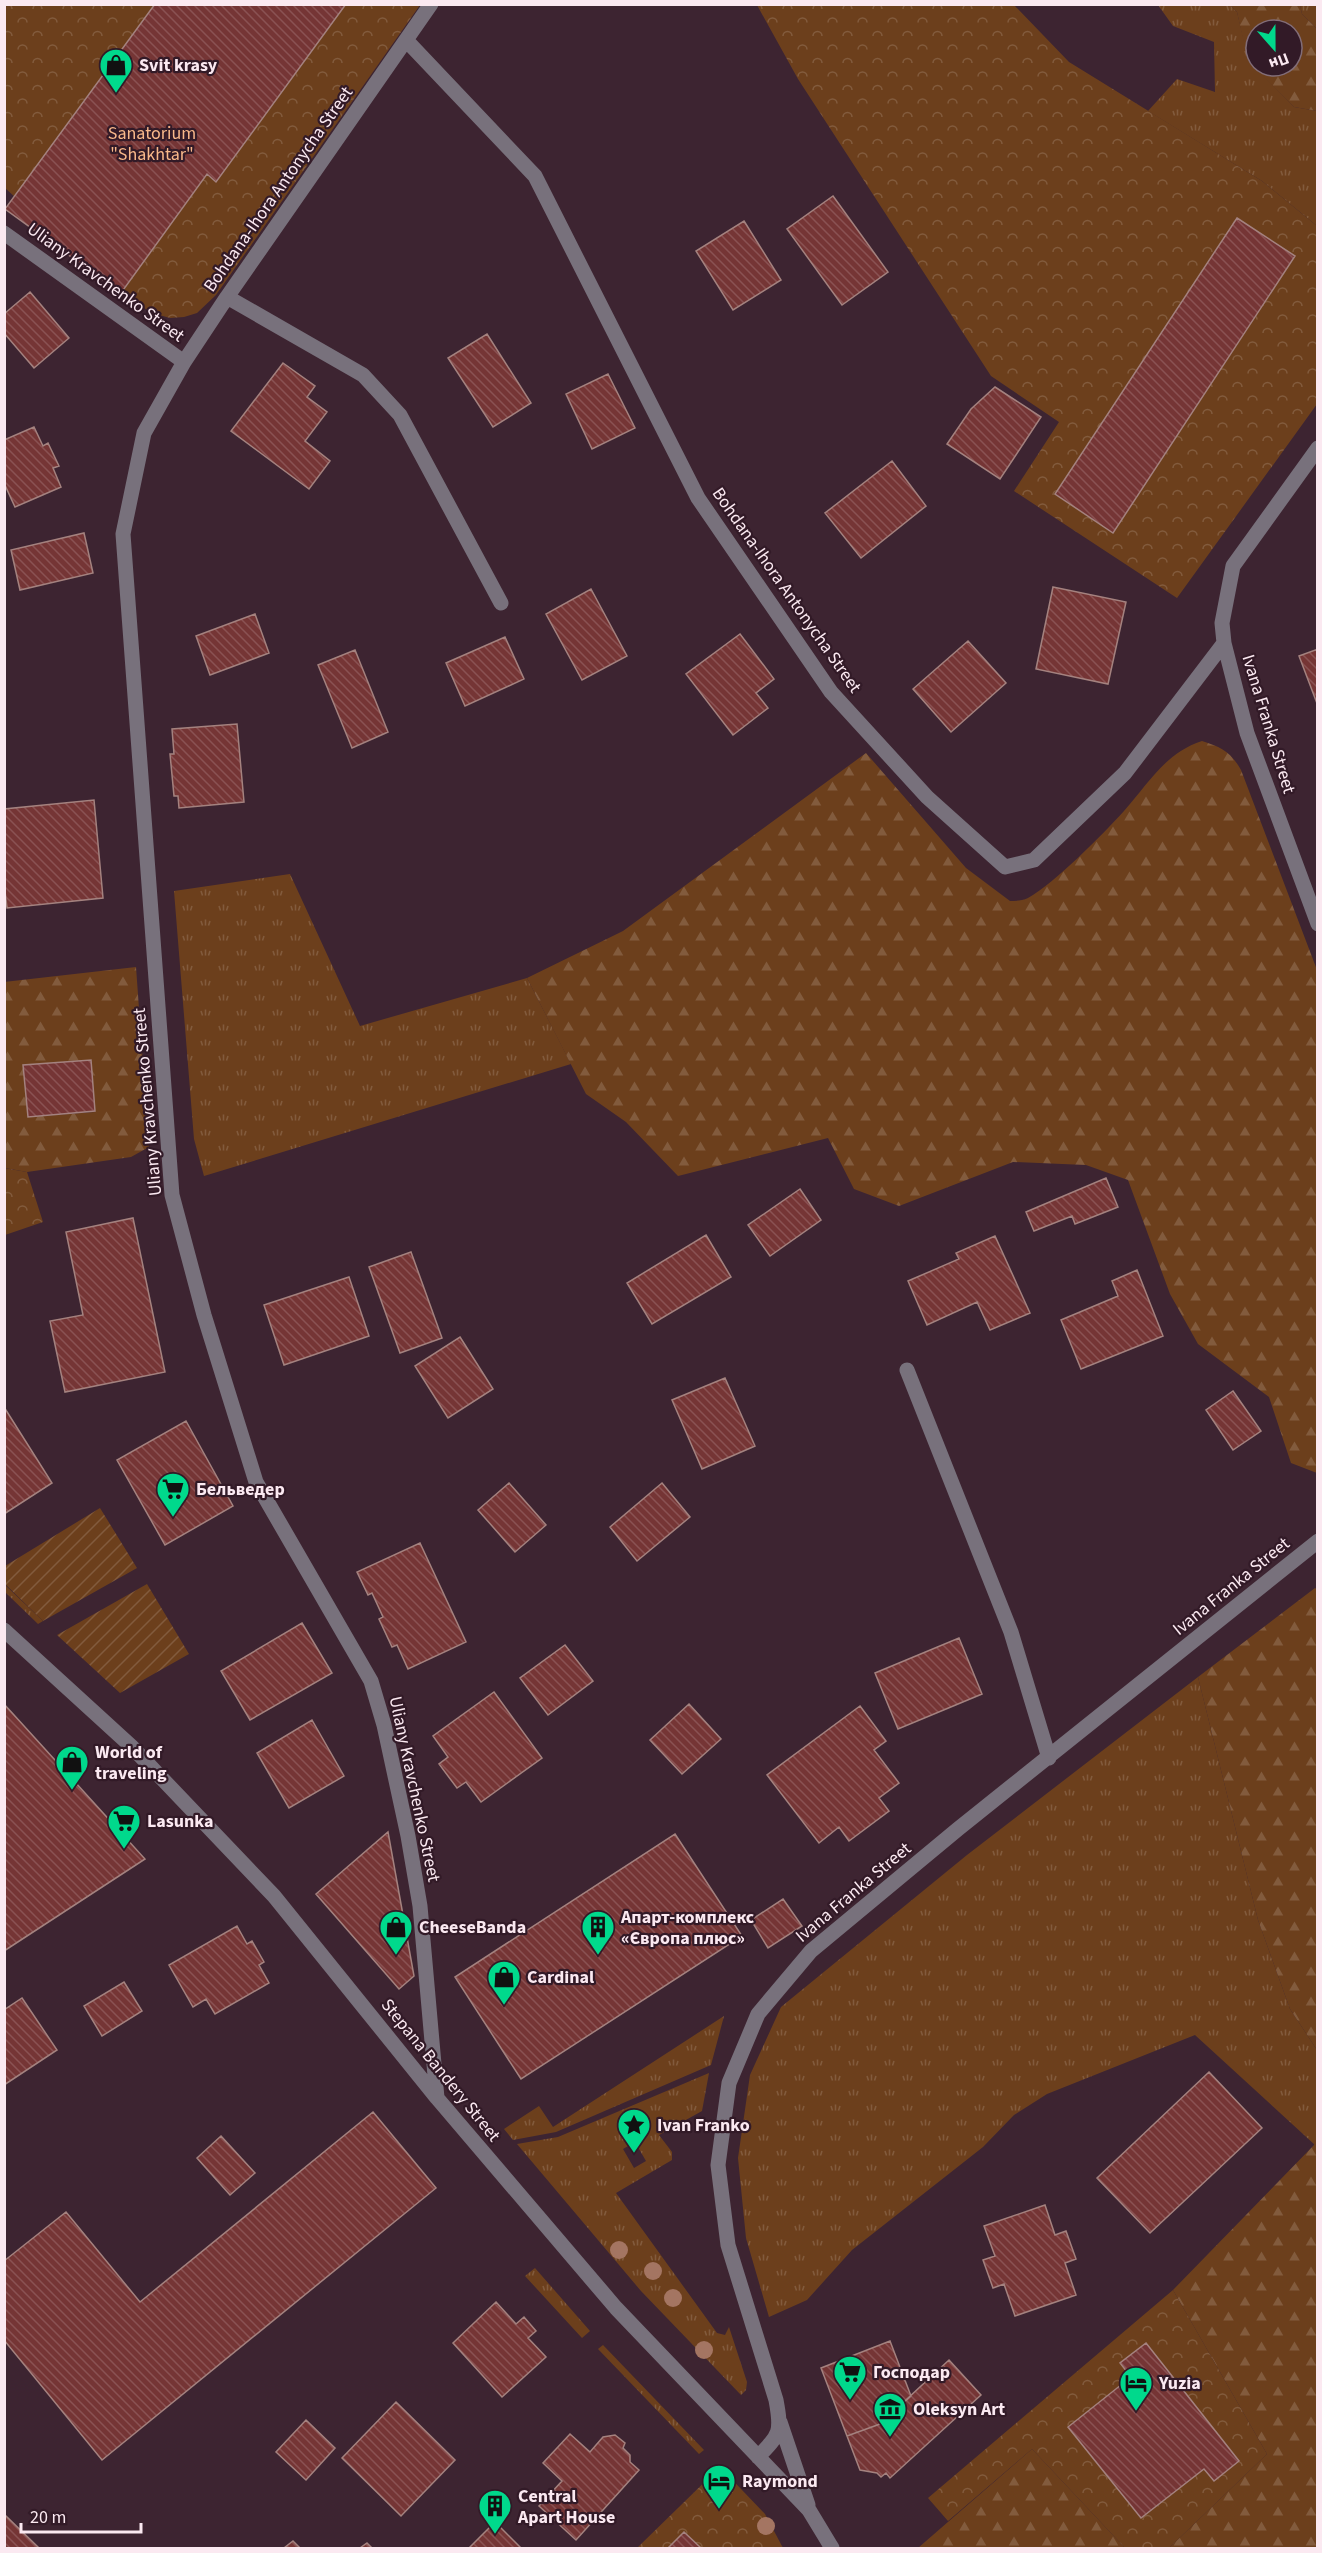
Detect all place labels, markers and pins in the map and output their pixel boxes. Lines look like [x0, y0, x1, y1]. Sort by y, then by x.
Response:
shop icon: Svit krasy [98, 47, 134, 94]
place label: Svit krasy [139, 53, 218, 78]
supermarket icon: Бельведер [155, 1471, 191, 1518]
place label: Бельведер [196, 1477, 285, 1502]
place label: World of traveling [95, 1740, 167, 1786]
shop icon: World of traveling [54, 1744, 90, 1791]
supermarket icon: Lasunka [106, 1803, 142, 1850]
place label: Lasunka [147, 1809, 213, 1834]
place label: Апарт-комплекс «Європа плюс» [620, 1905, 755, 1951]
shop icon: CheeseBanda [378, 1909, 414, 1956]
building icon: Апарт-комплекс «Європа плюс» [580, 1909, 616, 1956]
place label: CheeseBanda [419, 1915, 526, 1940]
shop icon: Cardinal [486, 1959, 522, 2006]
place label: Cardinal [527, 1965, 594, 1990]
place icon: Ivan Franko [616, 2107, 652, 2154]
place label: Ivan Franko [657, 2113, 750, 2138]
supermarket icon: Господар [832, 2354, 868, 2401]
place label: Господар [873, 2360, 950, 2385]
hotel icon: Yuzia [1118, 2365, 1154, 2412]
place label: Yuzia [1158, 2371, 1201, 2396]
museum icon: Oleksyn Art [872, 2391, 908, 2438]
place label: Oleksyn Art [913, 2397, 1005, 2422]
hotel icon: Raymond [701, 2463, 737, 2510]
place label: Raymond [742, 2469, 818, 2494]
place label: Central Apart House [517, 2484, 615, 2530]
building icon: Central Apart House [477, 2488, 513, 2535]

